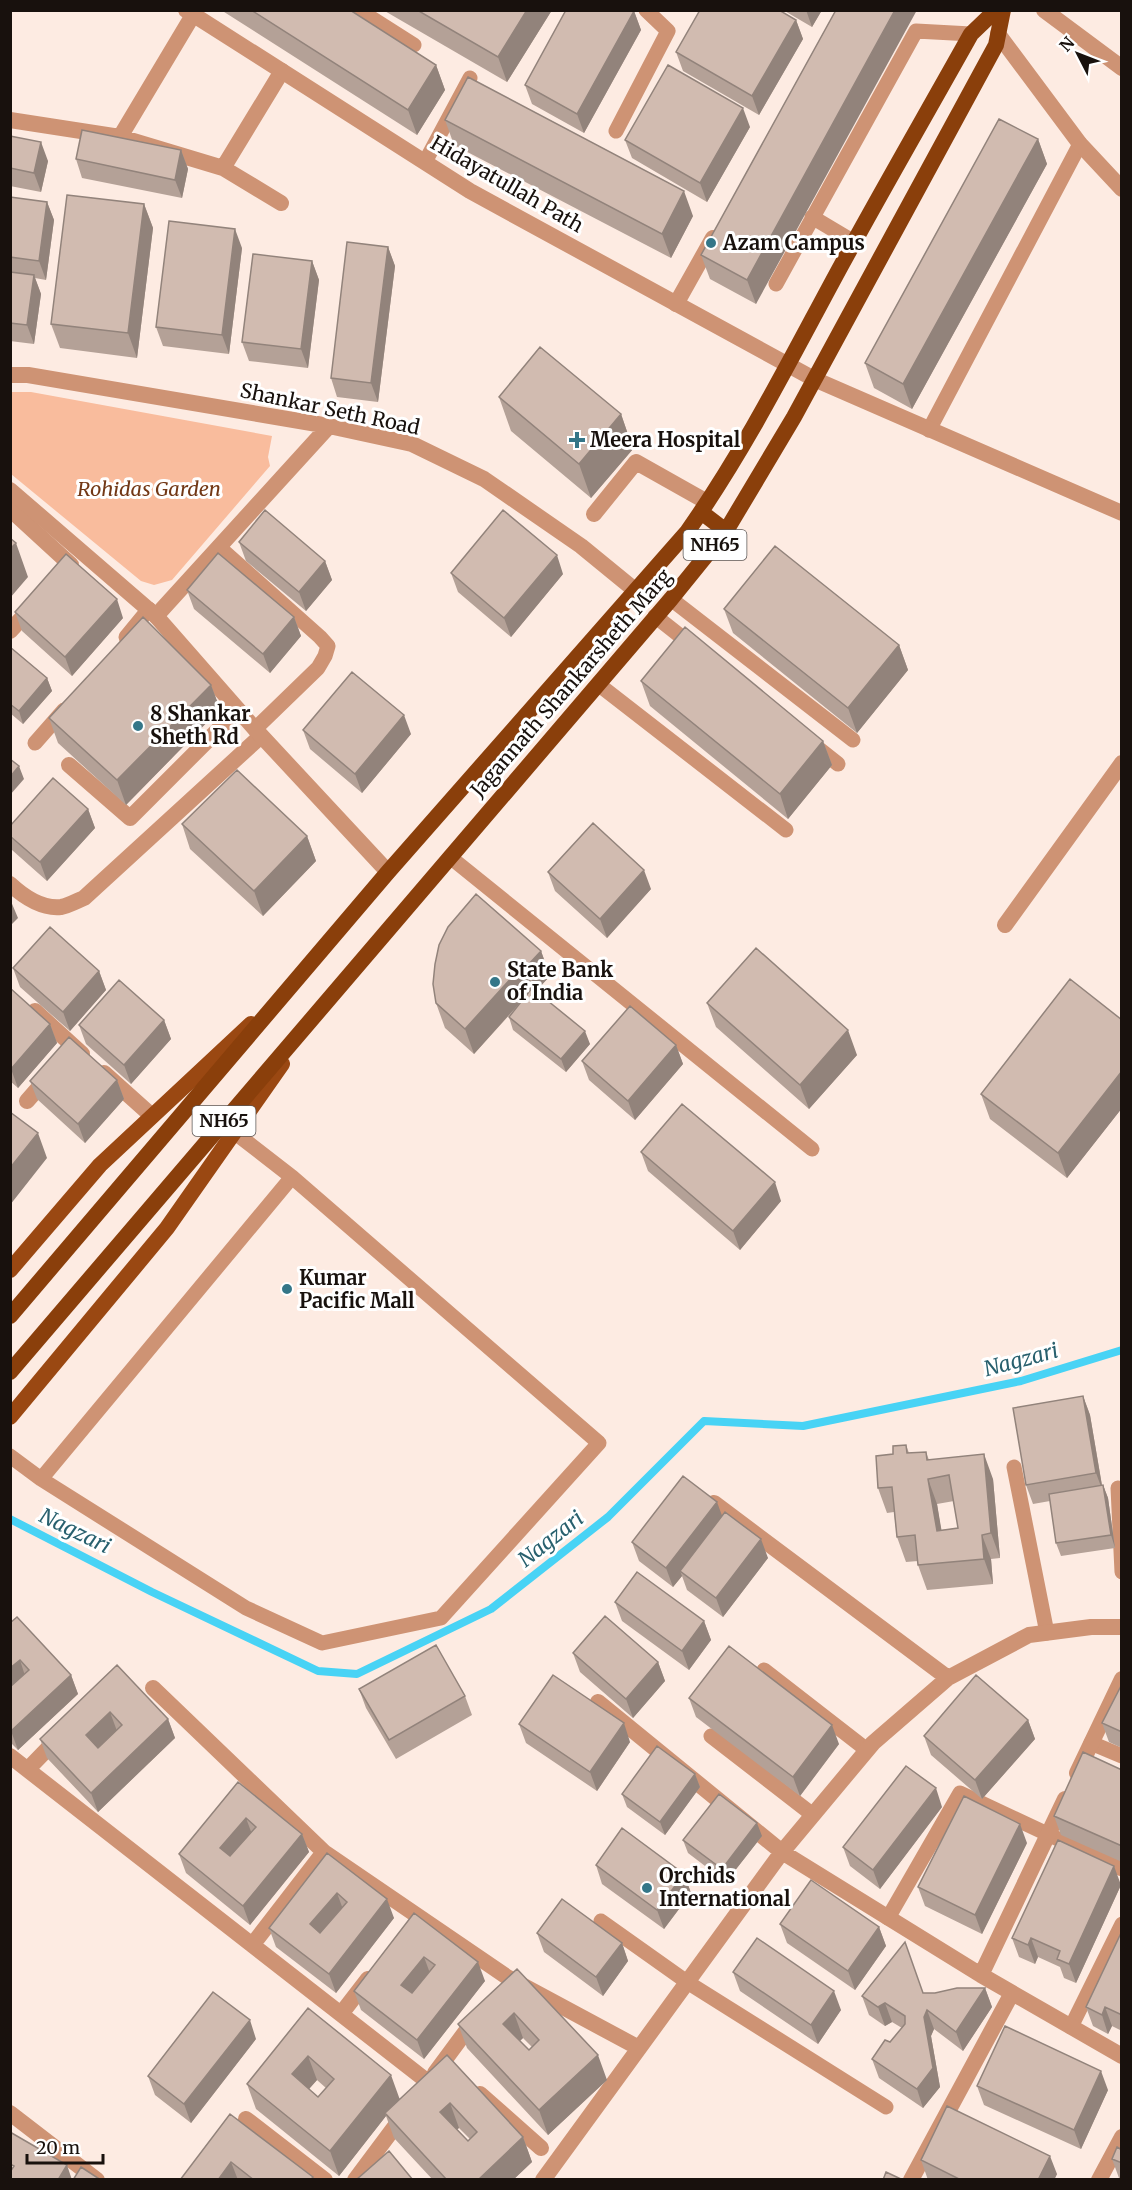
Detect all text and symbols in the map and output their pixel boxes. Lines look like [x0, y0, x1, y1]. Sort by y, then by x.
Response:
north arrow [1048, 24, 1108, 84]
text: N [1055, 32, 1079, 55]
street label: Hidayatullah Path [426, 130, 588, 237]
place label: Azam Campus [722, 230, 865, 255]
marker: Azam Campus [704, 236, 718, 250]
street label: Shankar Seth Road [238, 377, 422, 440]
place label: Meera Hospital [590, 427, 741, 452]
marker: Meera Hospital [568, 431, 586, 449]
park label: Rohidas Garden [77, 476, 221, 501]
road number: NH65 [684, 530, 746, 560]
street label: Jagannath Shankarsheth Marg [464, 564, 677, 803]
place label: 8 Shankar Sheth Rd [150, 701, 251, 749]
marker: 8 Shankar Sheth Rd [131, 719, 145, 733]
place label: State Bank of India [507, 957, 613, 1005]
marker: State Bank of India [488, 975, 502, 989]
road number: NH65 [192, 1106, 256, 1136]
place label: Kumar Pacific Mall [299, 1265, 415, 1313]
marker: Kumar Pacific Mall [280, 1282, 294, 1296]
water label: Nagzari [981, 1337, 1061, 1382]
water label: Nagzari [35, 1502, 115, 1559]
water label: Nagzari [512, 1505, 589, 1573]
place label: Orchids International [659, 1863, 791, 1911]
marker: Orchids International [640, 1881, 654, 1895]
scale bar [27, 2127, 104, 2165]
text: 20 m [36, 2136, 80, 2159]

